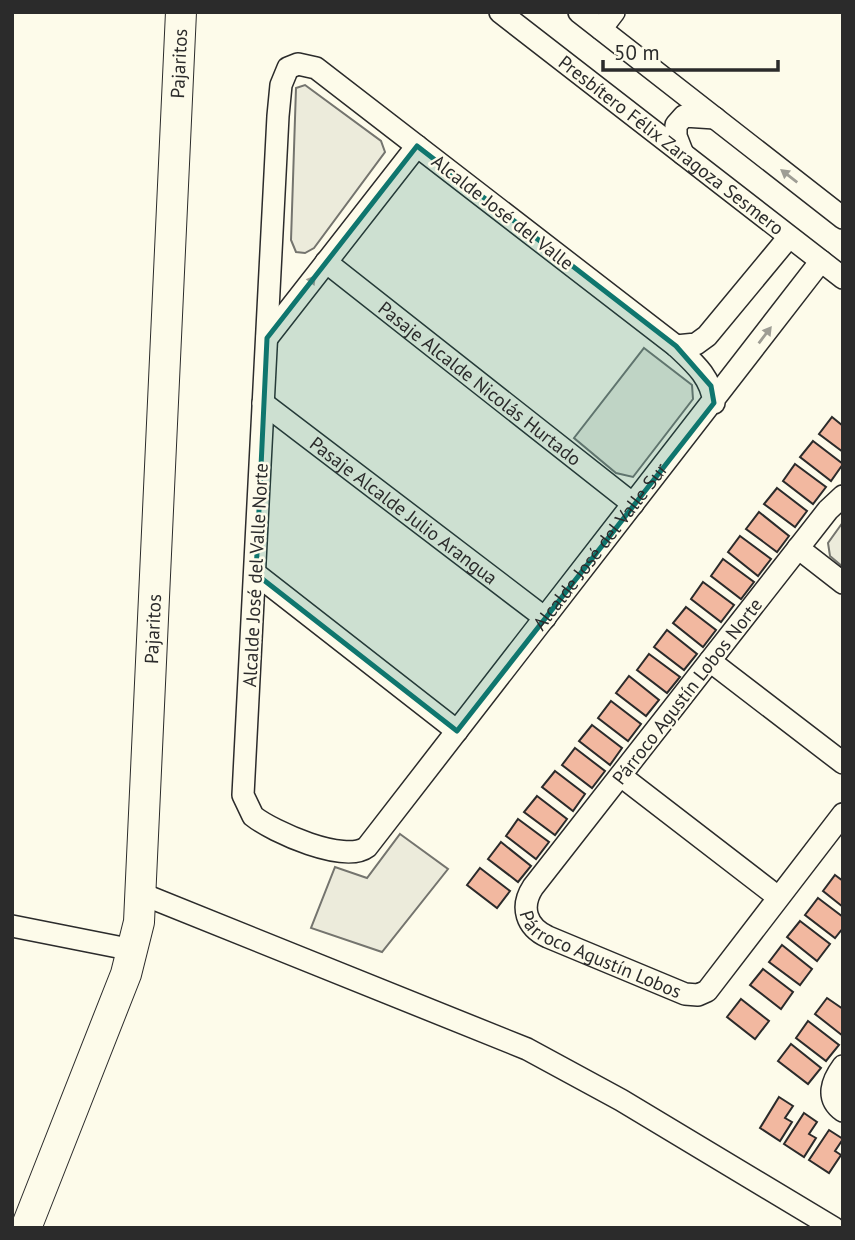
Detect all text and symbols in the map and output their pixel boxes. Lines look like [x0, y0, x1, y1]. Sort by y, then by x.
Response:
street label: Pajaritos [165, 28, 192, 99]
scale bar [603, 28, 778, 72]
text: 50 m [614, 39, 660, 66]
street label: Presbítero Félix Zaragoza Sesmero [554, 50, 789, 240]
street label: Alcalde José del Valle [427, 149, 579, 275]
one-way arrow [780, 169, 798, 183]
one-way arrow [301, 275, 315, 293]
street label: Pasaje Alcalde Nicolás Hurtado [374, 296, 586, 471]
one-way arrow [758, 326, 772, 344]
street label: Pasaje Alcalde Julio Arangua [305, 431, 502, 589]
street label: Alcalde José del Valle Sur [528, 457, 673, 635]
street label: Alcalde José del Valle Norte [237, 462, 273, 688]
street label: Pajaritos [139, 593, 166, 664]
street label: Párroco Agustín Lobos Norte [607, 593, 767, 789]
street label: Párroco Agustín Lobos [514, 908, 685, 1003]

